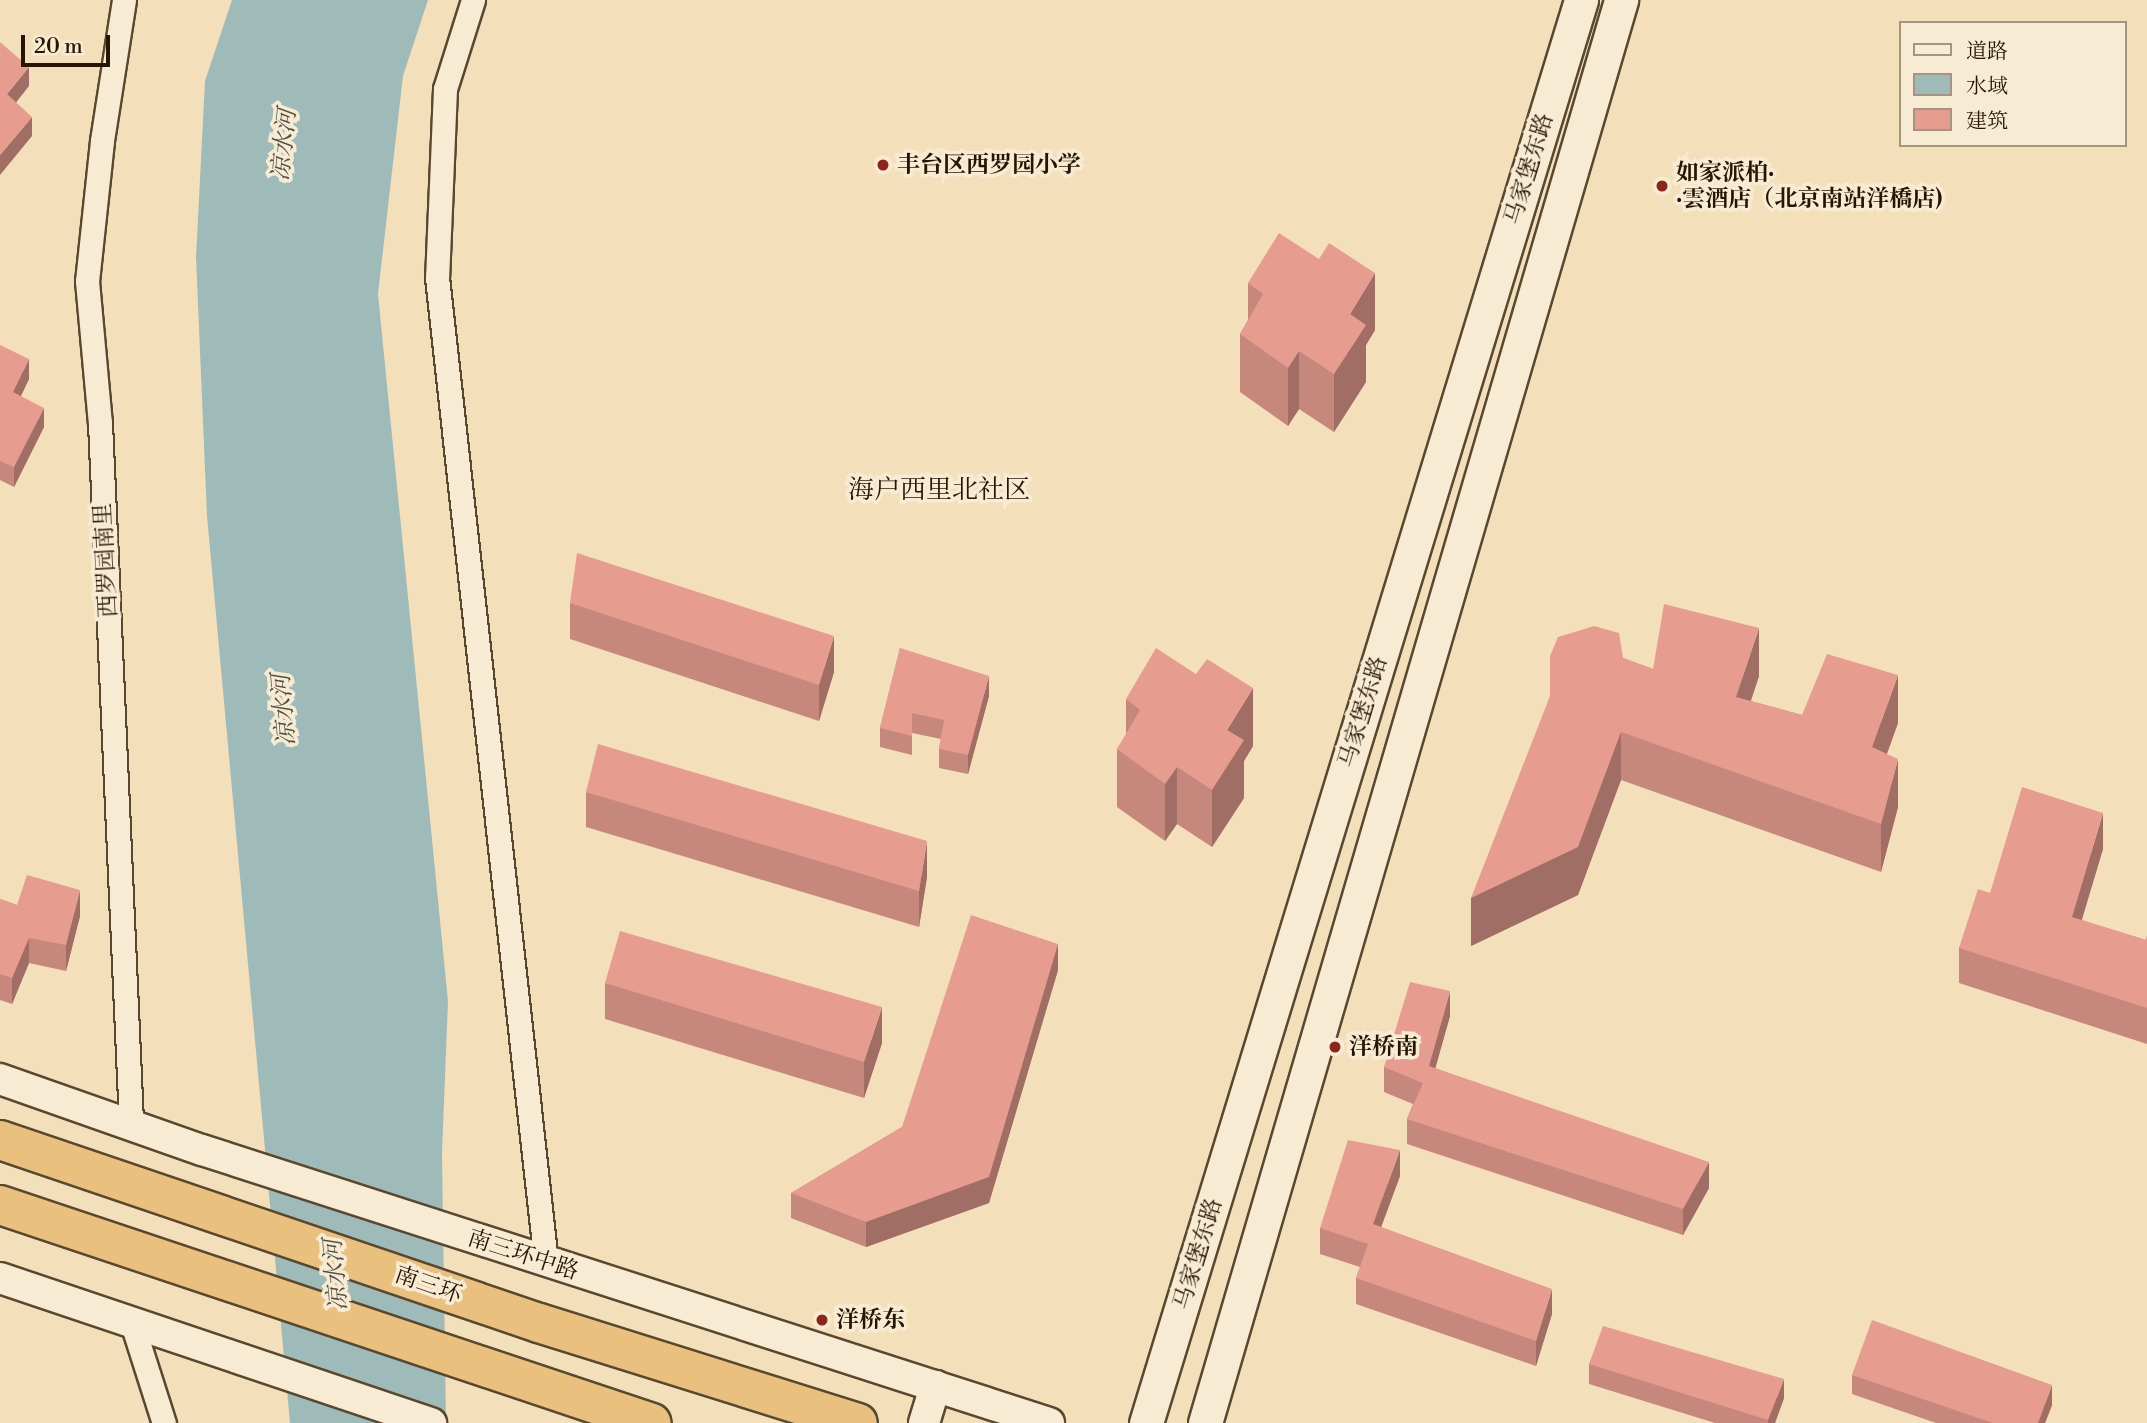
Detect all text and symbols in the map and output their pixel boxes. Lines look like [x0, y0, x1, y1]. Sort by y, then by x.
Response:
scale bar [24, 21, 114, 65]
legend [1898, 21, 2126, 147]
text: 20 m [34, 34, 83, 60]
text: 道路 [1966, 39, 2008, 65]
text: 水域 [1966, 74, 2008, 100]
water label: 凉水河 [267, 108, 303, 182]
text: 建筑 [1966, 109, 2008, 135]
street label: 马家堡东路 [1499, 110, 1559, 228]
place label: 丰台区西罗园小学 [897, 151, 1081, 179]
marker: 丰台区西罗园小学 [875, 157, 891, 173]
place label: 如家派柏· ·雲酒店（北京南站洋橋店) [1676, 159, 1942, 213]
marker: 如家派柏· ·雲酒店（北京南站洋橋店) [1654, 178, 1670, 194]
district label: 海户西里北社区 [848, 475, 1030, 507]
street label: 西罗园南里 [89, 502, 123, 618]
street label: 马家堡东路 [1333, 653, 1393, 771]
water label: 凉水河 [268, 673, 302, 747]
place label: 洋桥南 [1349, 1033, 1418, 1061]
marker: 洋桥南 [1327, 1039, 1343, 1055]
street label: 马家堡东路 [1168, 1195, 1228, 1313]
street label: 南三环中路 [464, 1224, 582, 1286]
water label: 凉水河 [320, 1238, 354, 1312]
street label: 南三环 [391, 1261, 465, 1309]
place label: 洋桥东 [836, 1306, 905, 1334]
marker: 洋桥东 [814, 1312, 830, 1328]

